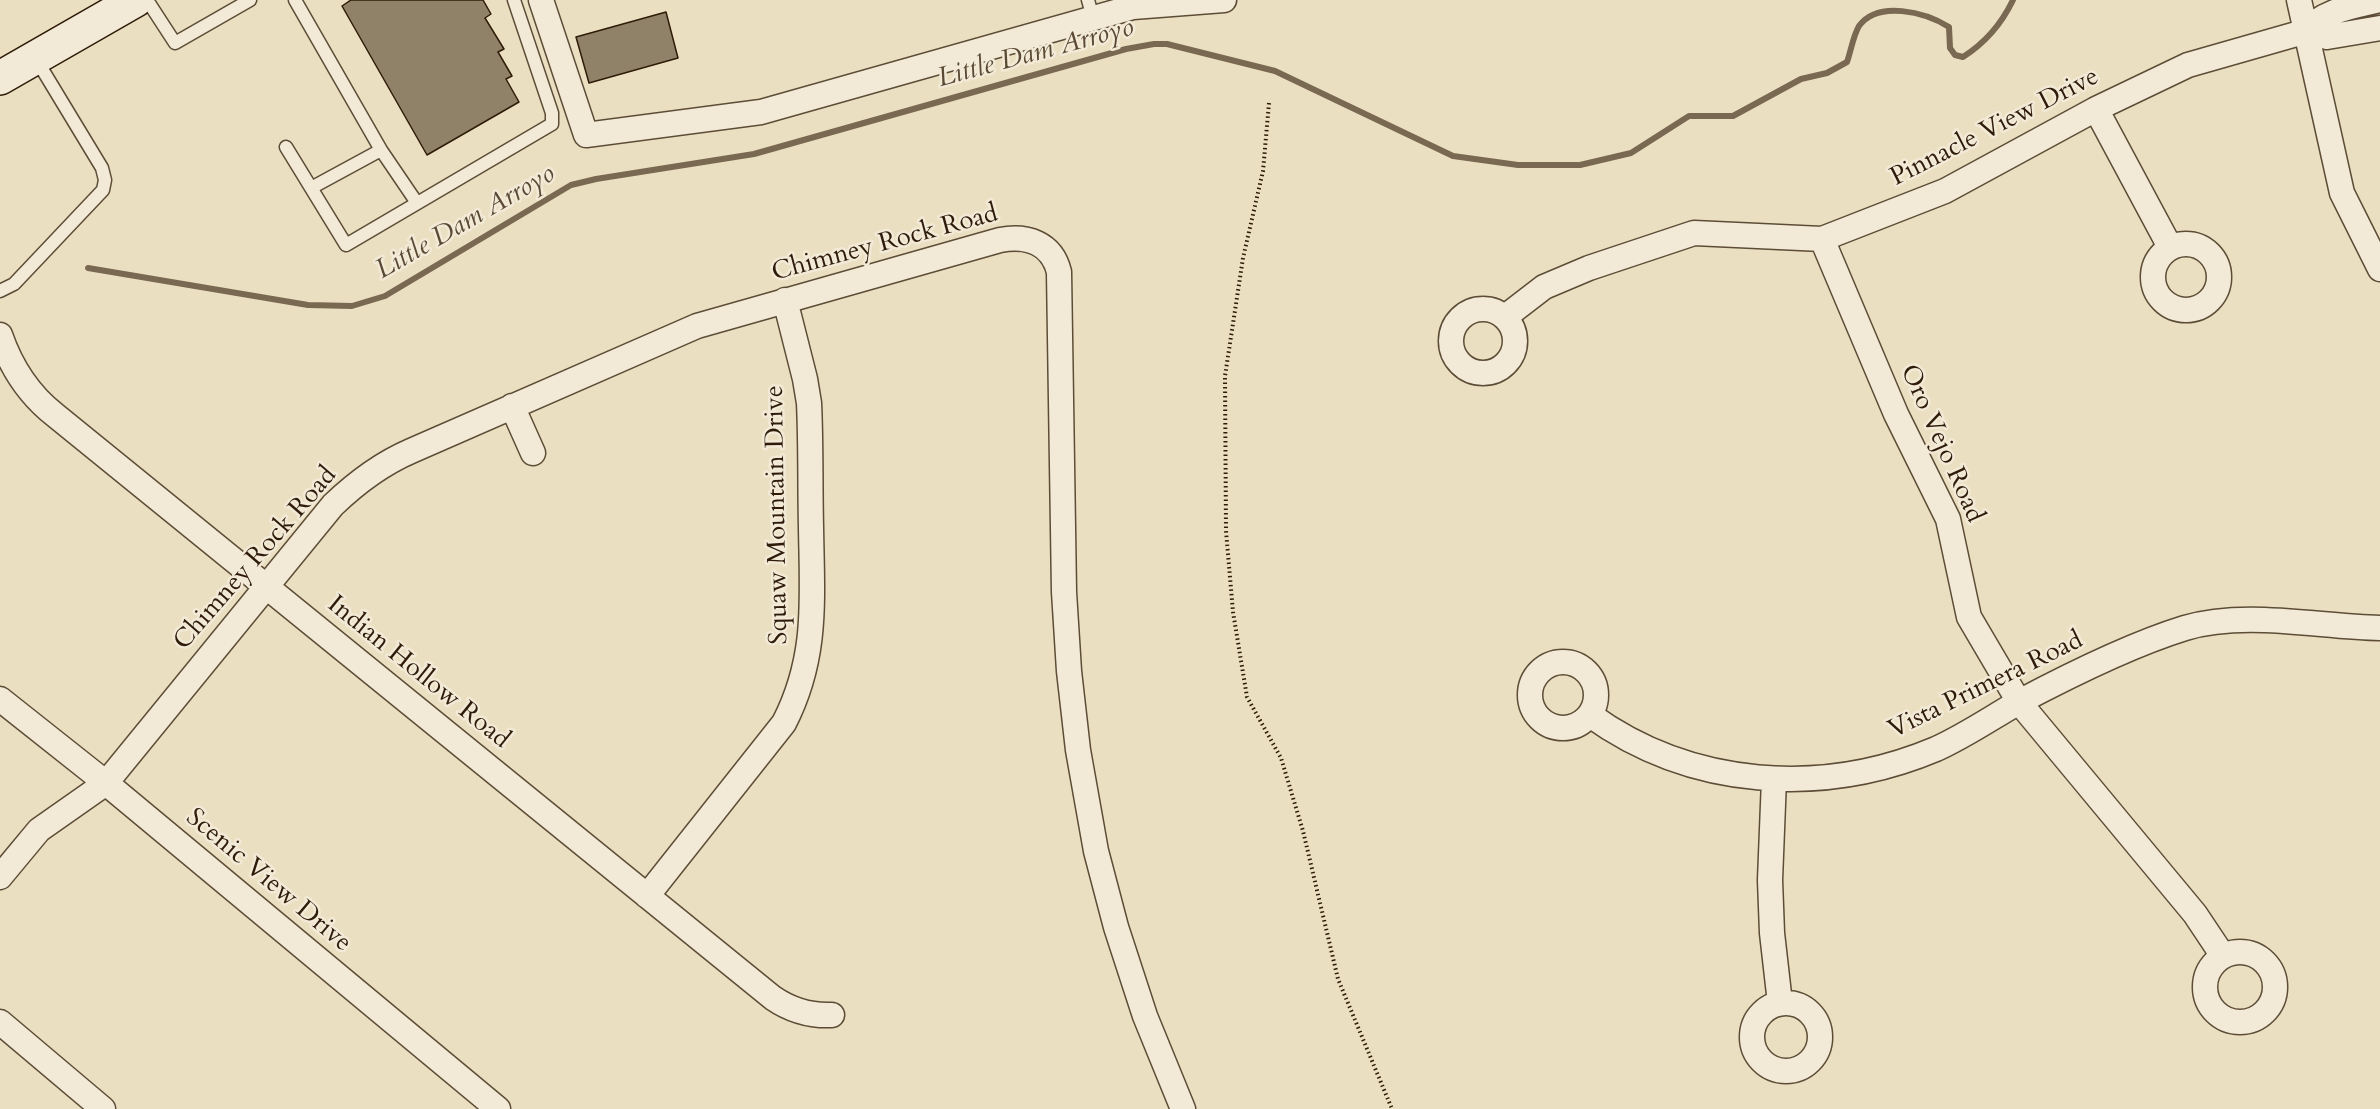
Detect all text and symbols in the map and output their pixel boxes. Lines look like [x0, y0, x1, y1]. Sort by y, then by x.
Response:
water label: Little Dam Arroyo [934, 12, 1138, 96]
street label: Pinnacle View Drive [1886, 62, 2104, 194]
water label: Little Dam Arroyo [371, 159, 561, 287]
street label: Chimney Rock Road [769, 199, 1001, 289]
street label: Oro Vejo Road [1892, 360, 1990, 528]
street label: Squaw Mountain Drive [760, 385, 796, 645]
street label: Chimney Rock Road [168, 461, 344, 657]
street label: Indian Hollow Road [320, 590, 516, 756]
street label: Vista Primera Road [1884, 625, 2088, 747]
street label: Scenic View Drive [179, 803, 357, 959]

